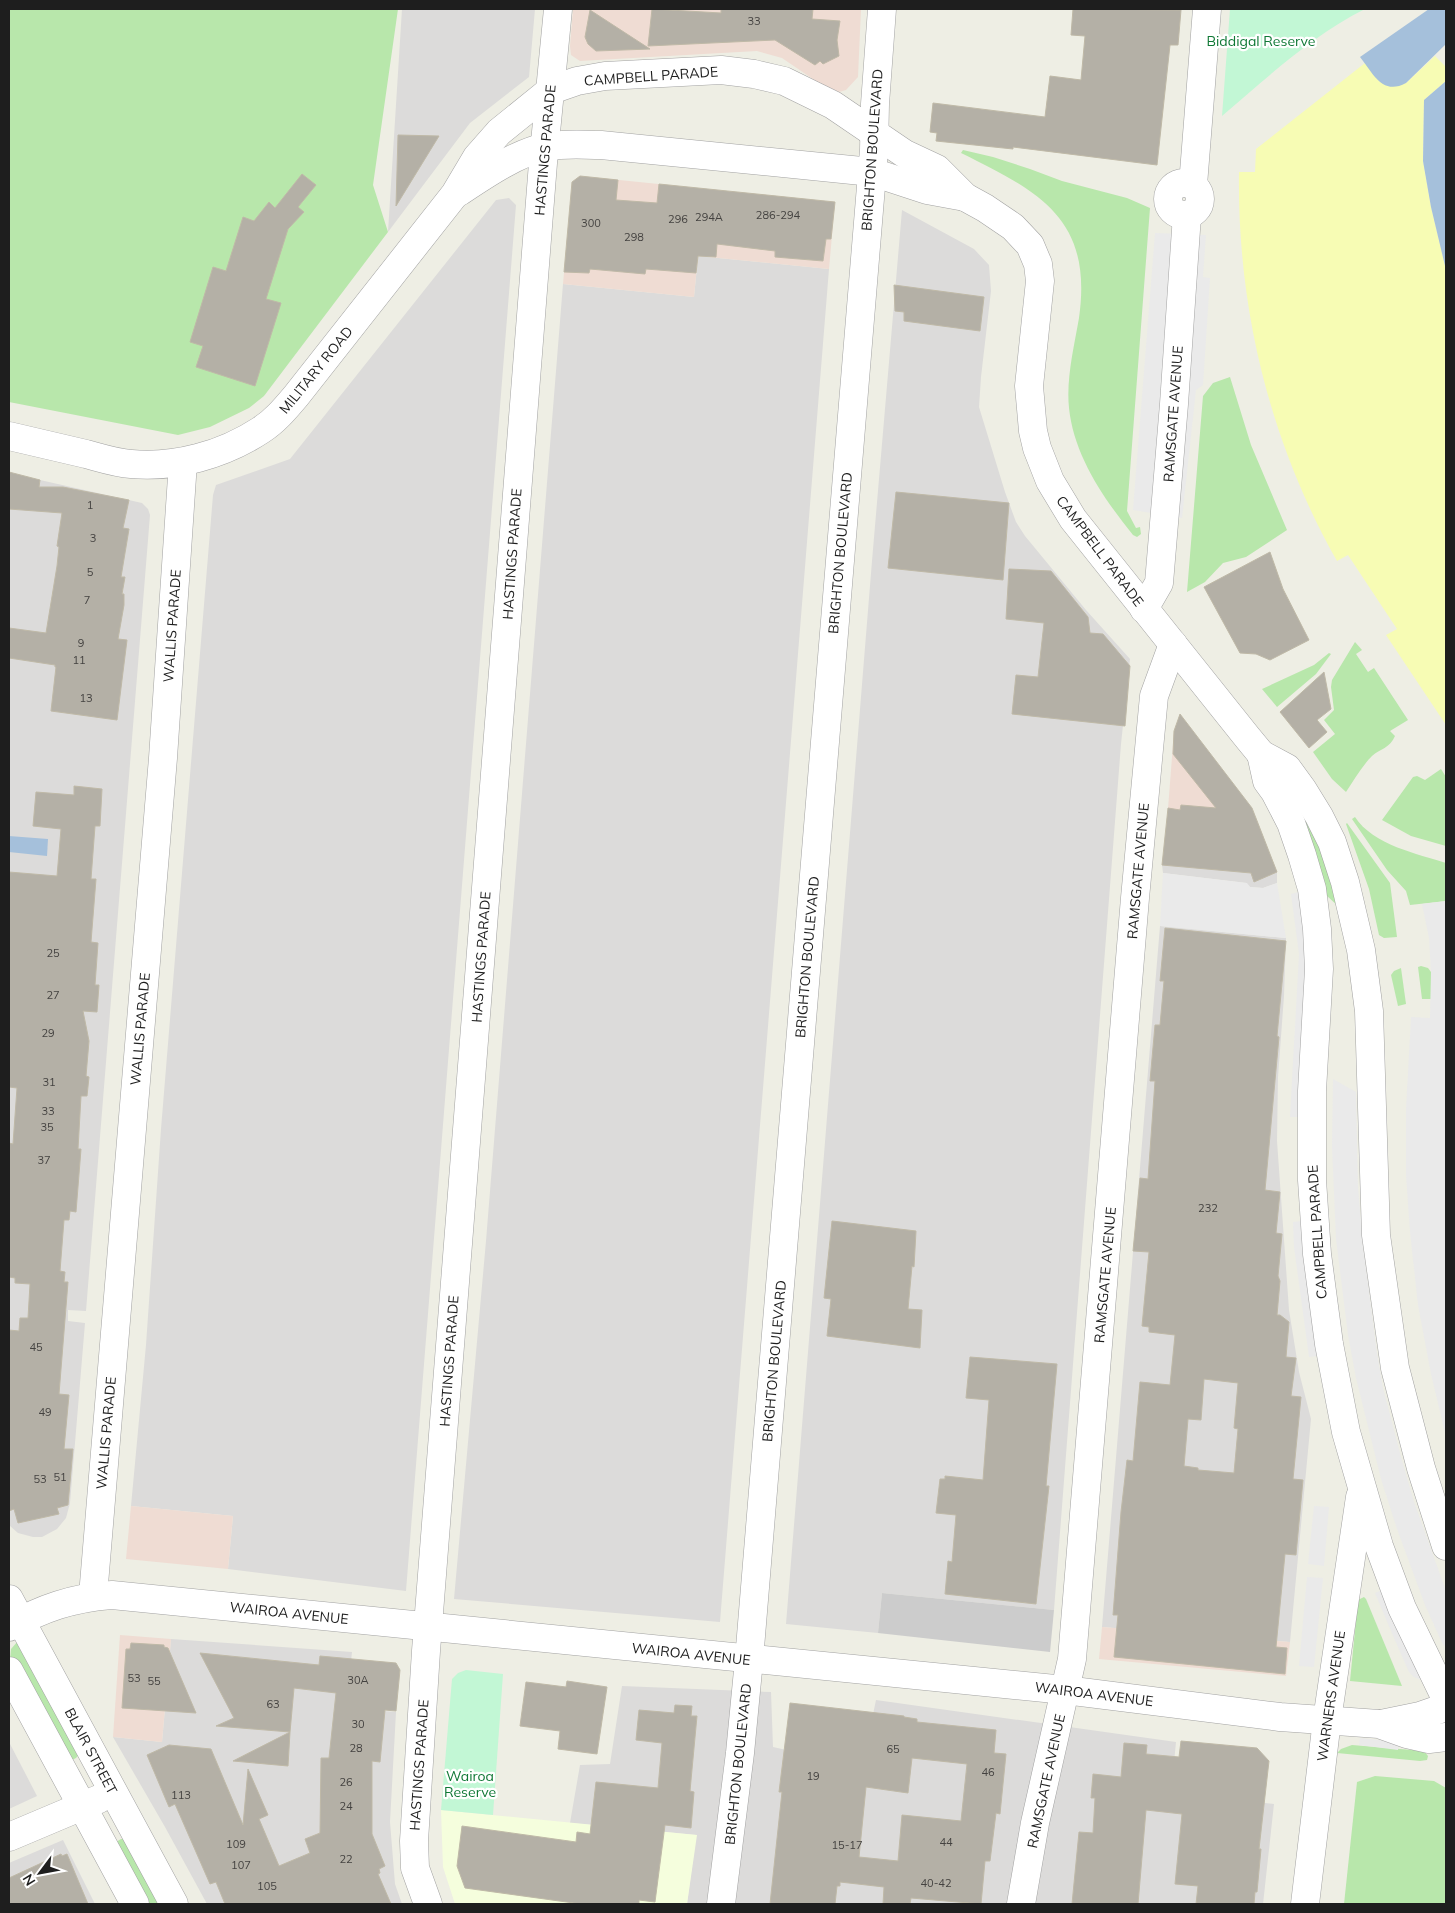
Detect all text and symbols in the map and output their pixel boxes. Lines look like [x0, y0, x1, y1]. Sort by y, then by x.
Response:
house number: 33 [747, 14, 761, 28]
park label: Biddigal Reserve [1207, 32, 1315, 50]
street label: CAMPBELL PARADE [583, 62, 719, 90]
street label: BRIGHTON BOULEVARD [857, 68, 887, 232]
street label: HASTINGS PARADE [530, 84, 560, 216]
house number: 286-294 [756, 208, 801, 222]
house number: 294A [695, 210, 723, 224]
house number: 296 [668, 212, 688, 226]
house number: 300 [581, 216, 601, 230]
house number: 298 [624, 230, 644, 244]
street label: MILITARY ROAD [275, 323, 357, 417]
street label: RAMSGATE AVENUE [1159, 345, 1187, 483]
street label: BRIGHTON BOULEVARD [824, 471, 856, 635]
street label: HASTINGS PARADE [498, 488, 526, 620]
street label: CAMPBELL PARADE [1052, 492, 1148, 610]
house number: 1 [87, 498, 93, 512]
house number: 3 [90, 531, 96, 545]
house number: 5 [87, 565, 94, 579]
street label: WALLIS PARADE [159, 569, 185, 683]
house number: 7 [84, 593, 90, 607]
house number: 9 [78, 636, 84, 650]
house number: 11 [72, 653, 86, 667]
house number: 13 [79, 691, 93, 705]
street label: RAMSGATE AVENUE [1123, 802, 1153, 940]
street label: BRIGHTON BOULEVARD [791, 875, 823, 1039]
street label: HASTINGS PARADE [467, 891, 495, 1023]
house number: 25 [46, 946, 60, 960]
street label: WALLIS PARADE [126, 972, 154, 1086]
house number: 27 [46, 988, 60, 1002]
house number: 29 [41, 1026, 55, 1040]
house number: 31 [42, 1075, 56, 1089]
house number: 33 [41, 1104, 55, 1118]
house number: 35 [40, 1120, 54, 1134]
house number: 37 [37, 1153, 51, 1167]
street label: CAMPBELL PARADE [1303, 1164, 1331, 1300]
house number: 232 [1198, 1201, 1218, 1215]
street label: RAMSGATE AVENUE [1090, 1206, 1120, 1344]
street label: BRIGHTON BOULEVARD [758, 1279, 790, 1443]
street label: HASTINGS PARADE [435, 1295, 463, 1427]
house number: 45 [29, 1340, 43, 1354]
street label: WALLIS PARADE [92, 1376, 120, 1490]
house number: 49 [38, 1405, 52, 1419]
house number: 51 [53, 1470, 67, 1484]
house number: 53 [33, 1472, 47, 1486]
street label: WAIROA AVENUE [229, 1598, 349, 1628]
street label: WARNERS AVENUE [1313, 1629, 1349, 1763]
street label: WAIROA AVENUE [631, 1639, 751, 1669]
house number: 53 [127, 1671, 141, 1685]
house number: 30A [347, 1673, 369, 1687]
house number: 55 [147, 1674, 161, 1688]
street label: WAIROA AVENUE [1034, 1678, 1154, 1710]
street label: BRIGHTON BOULEVARD [721, 1682, 755, 1846]
house number: 63 [266, 1697, 280, 1711]
street label: HASTINGS PARADE [405, 1699, 433, 1831]
street label: BLAIR STREET [61, 1705, 122, 1798]
street label: RAMSGATE AVENUE [1023, 1712, 1069, 1850]
house number: 30 [351, 1717, 365, 1731]
house number: 28 [349, 1741, 363, 1755]
house number: 65 [886, 1742, 900, 1756]
house number: 46 [981, 1765, 995, 1779]
park label: Wairoa Reserve [444, 1767, 496, 1801]
house number: 19 [806, 1769, 820, 1783]
house number: 26 [339, 1775, 353, 1789]
house number: 113 [171, 1788, 191, 1802]
house number: 24 [339, 1799, 353, 1813]
house number: 44 [939, 1835, 953, 1849]
house number: 109 [226, 1837, 246, 1851]
house number: 15-17 [831, 1838, 863, 1852]
north arrow [15, 1848, 65, 1898]
house number: 22 [339, 1852, 353, 1866]
house number: 107 [231, 1858, 251, 1872]
text: N [19, 1871, 39, 1889]
house number: 40-42 [920, 1876, 952, 1890]
house number: 105 [257, 1879, 277, 1893]

